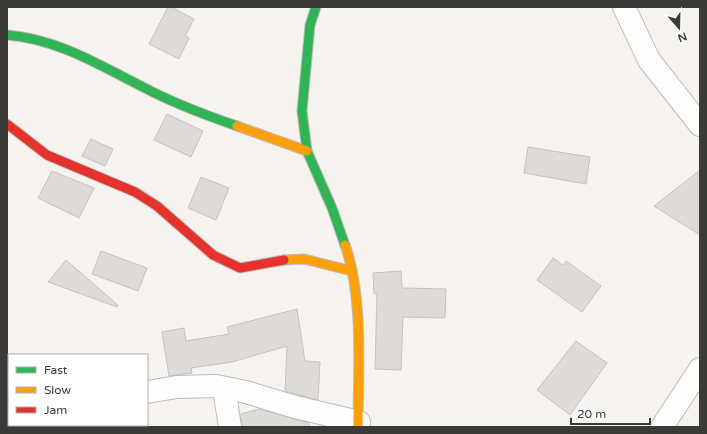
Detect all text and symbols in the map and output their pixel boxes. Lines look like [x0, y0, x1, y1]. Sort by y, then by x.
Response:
north arrow [659, 8, 699, 48]
text: N [676, 29, 689, 45]
legend [8, 354, 148, 426]
text: Fast [44, 363, 68, 377]
text: Slow [44, 383, 71, 397]
scale bar [571, 400, 650, 426]
text: Jam [44, 403, 67, 417]
text: 20 m [577, 407, 606, 421]

